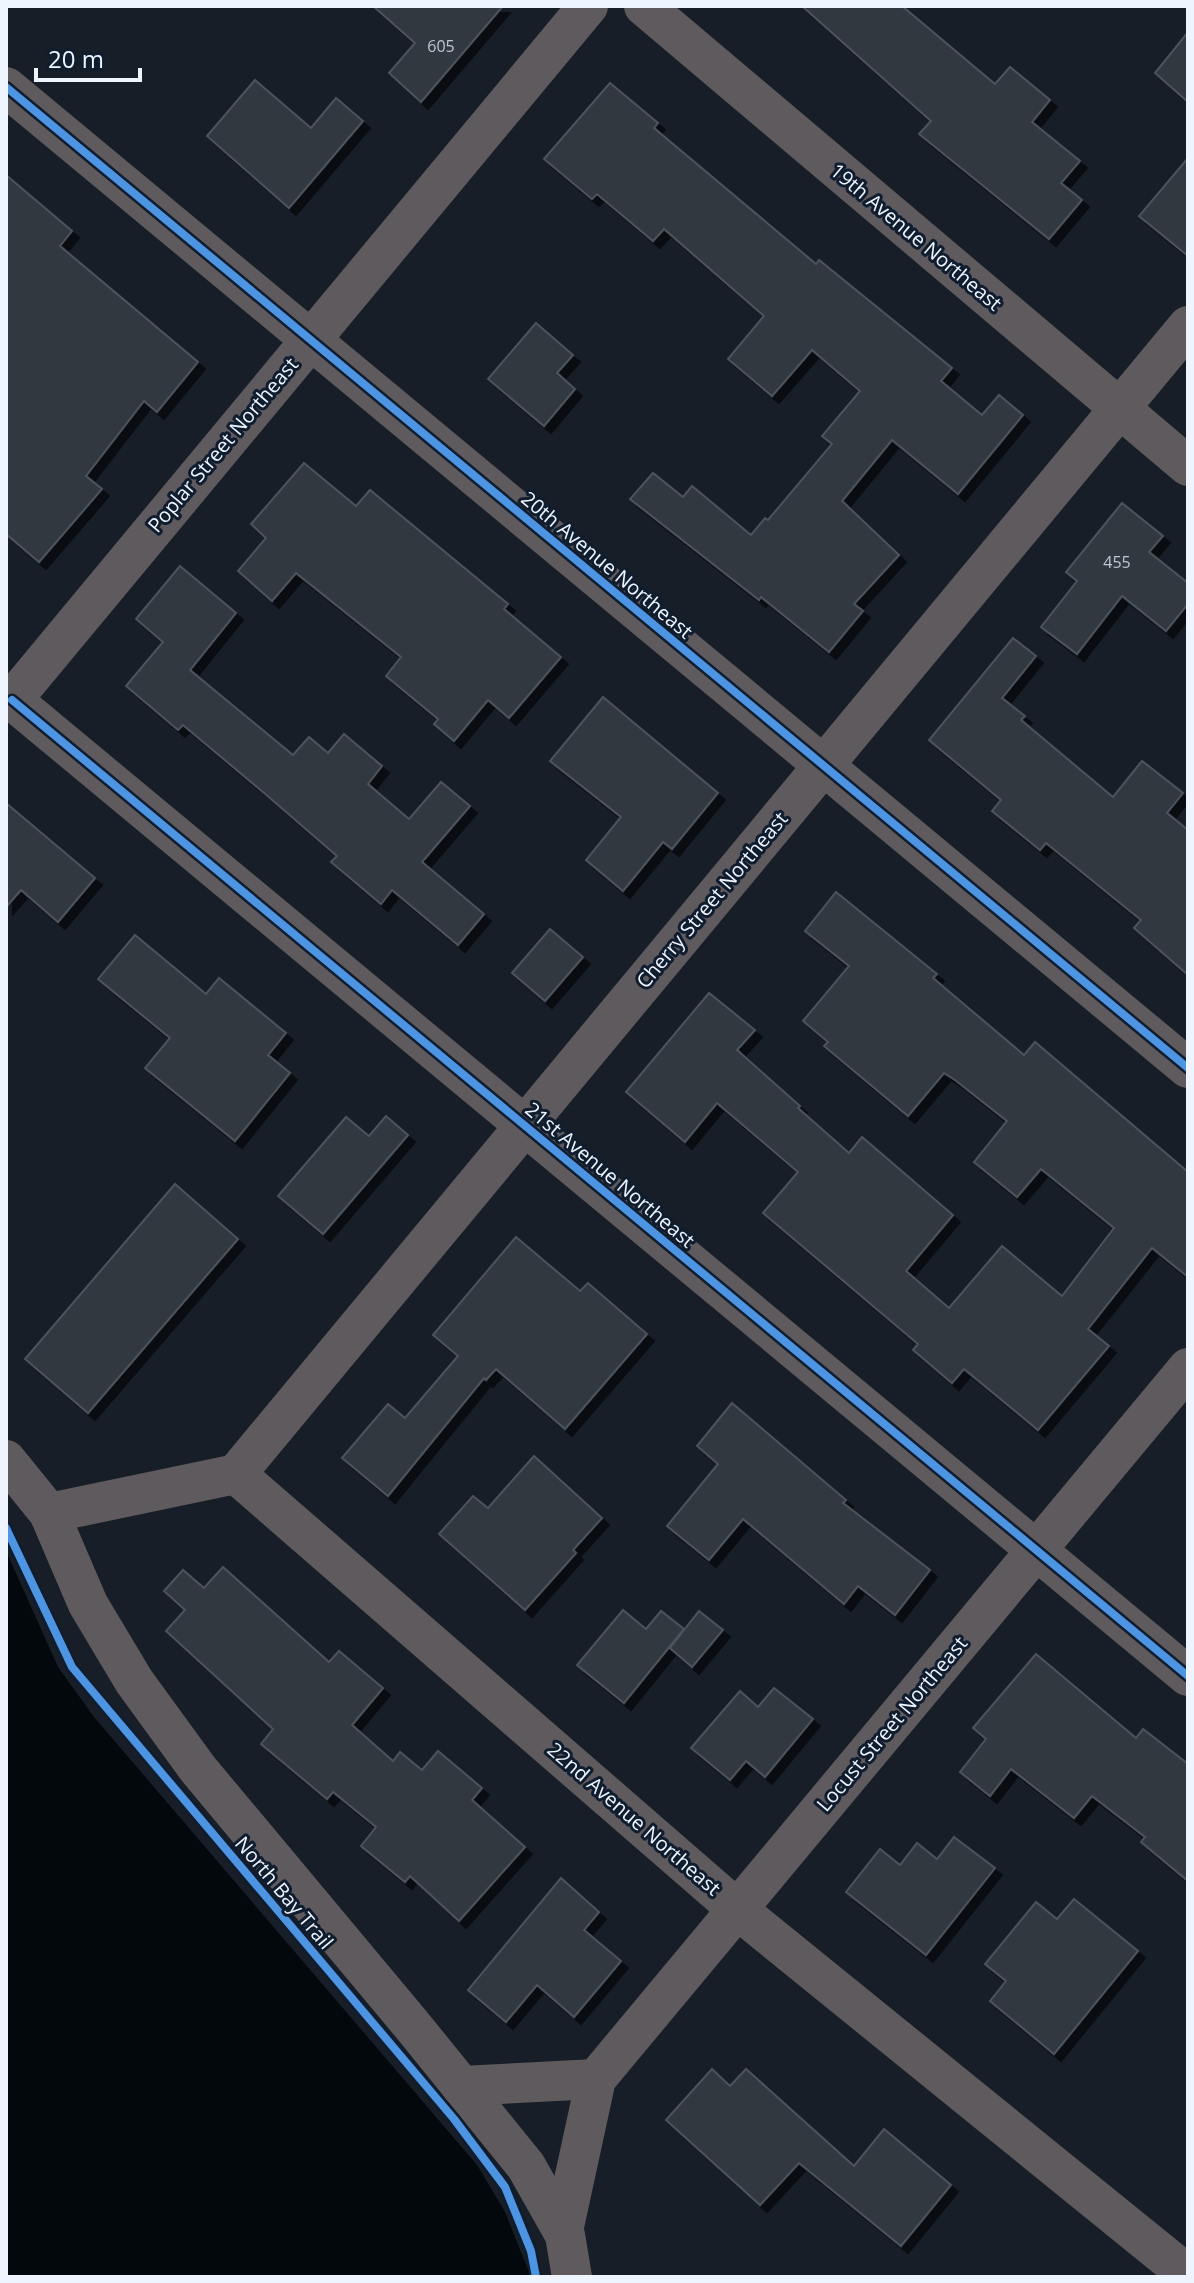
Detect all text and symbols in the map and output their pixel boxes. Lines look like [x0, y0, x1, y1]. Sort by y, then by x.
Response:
scale bar [36, 32, 140, 82]
house number: 605 [427, 35, 455, 57]
text: 20 m [48, 42, 104, 75]
street label: 19th Avenue Northeast [825, 157, 1008, 316]
street label: Poplar Street Northeast [141, 352, 304, 538]
street label: 20th Avenue Northeast [516, 485, 699, 644]
house number: 455 [1103, 551, 1131, 573]
street label: Cherry Street Northeast [630, 806, 793, 994]
street label: 21st Avenue Northeast [520, 1096, 701, 1253]
street label: Locust Street Northeast [810, 1630, 973, 1817]
street label: 22nd Avenue Northeast [542, 1736, 727, 1901]
street label: North Bay Trail [229, 1831, 340, 1955]

